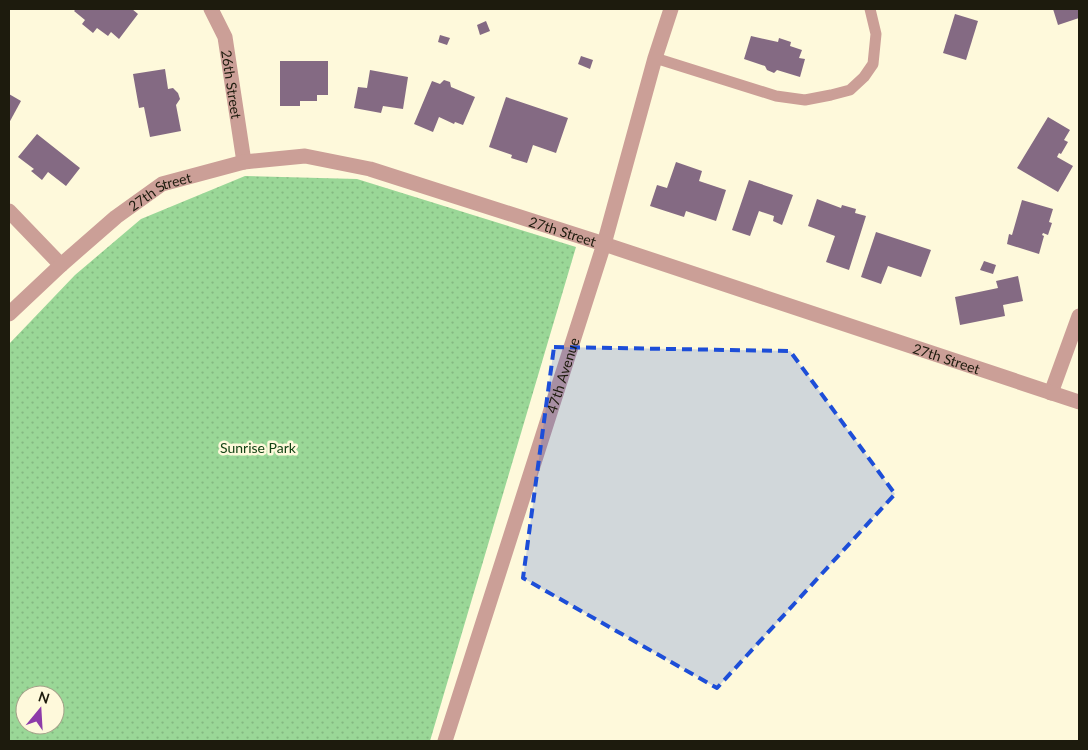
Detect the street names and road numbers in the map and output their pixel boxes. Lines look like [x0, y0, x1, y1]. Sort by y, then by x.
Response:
street label: 26th Street [219, 48, 246, 120]
street label: 27th Street [125, 168, 193, 214]
street label: 27th Street [527, 212, 599, 250]
street label: 47th Avenue [542, 335, 582, 415]
street label: 27th Street [911, 339, 982, 377]

